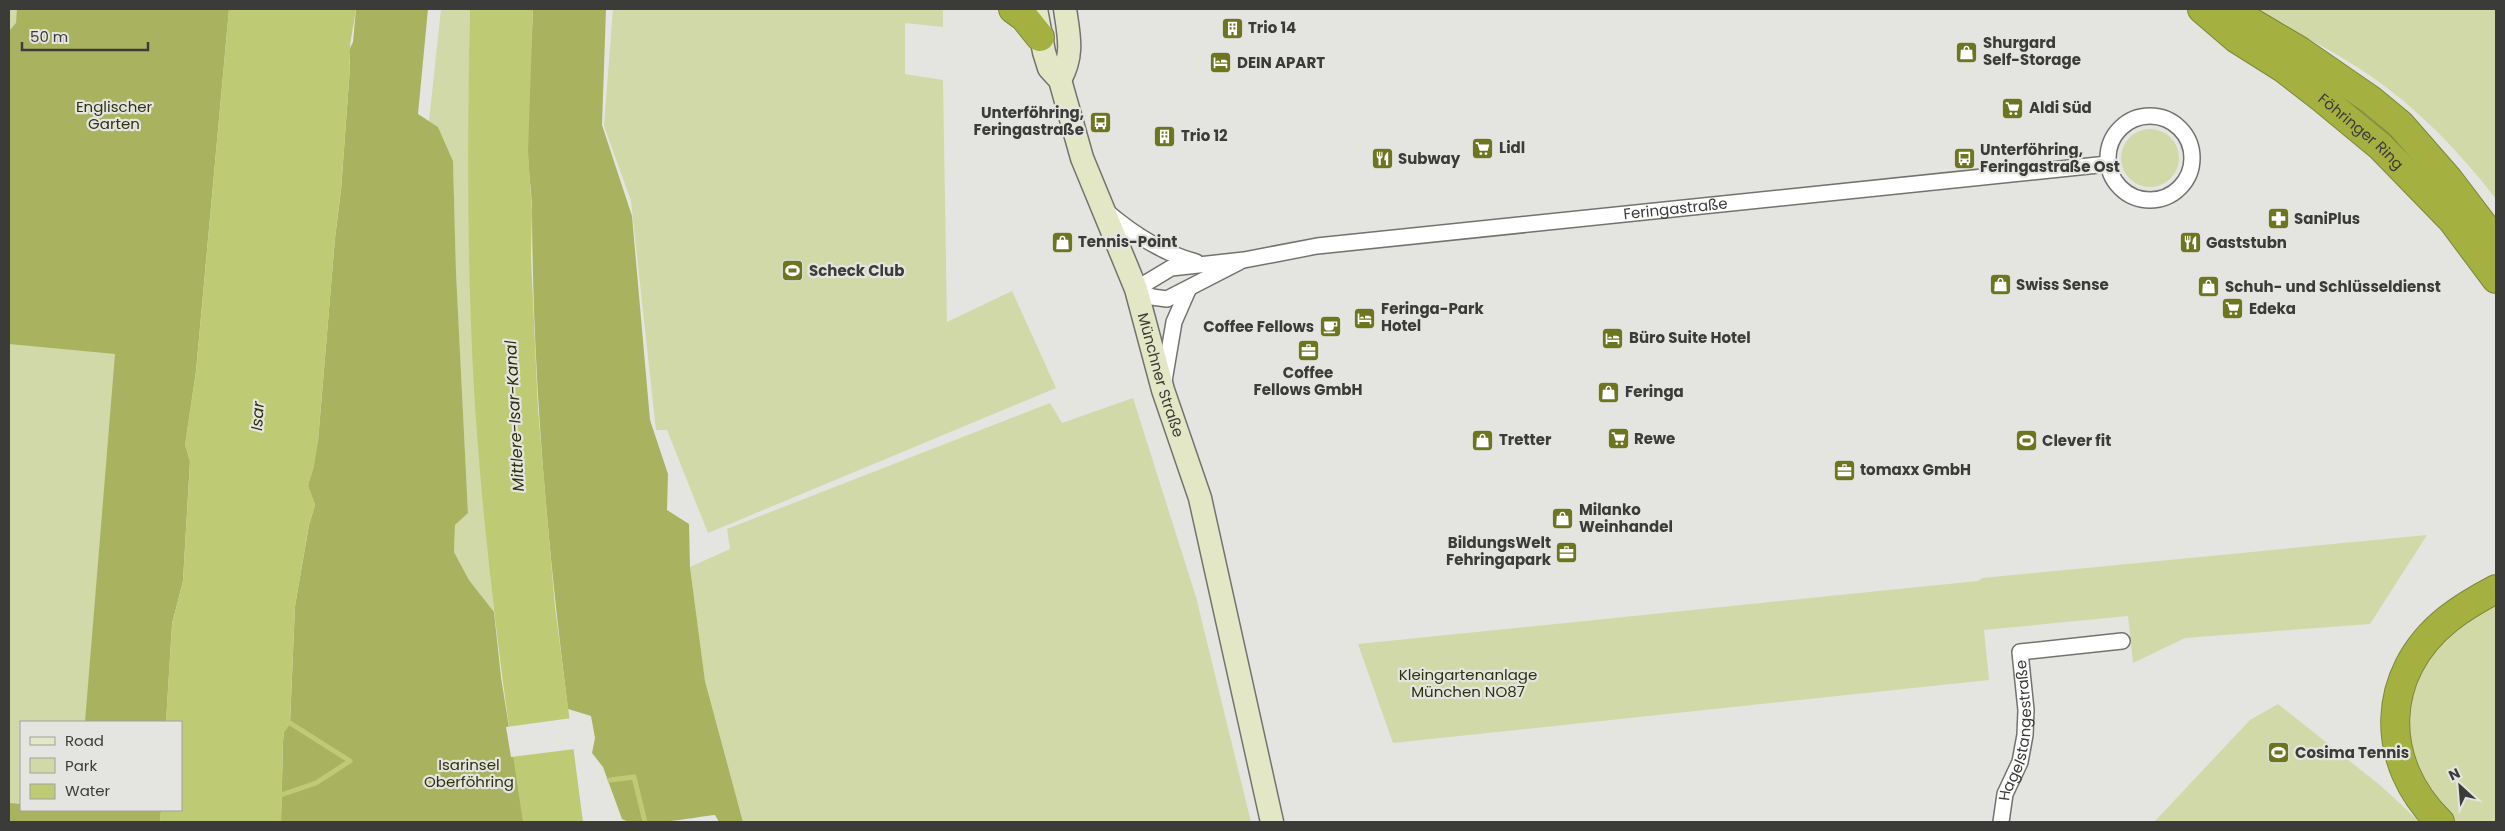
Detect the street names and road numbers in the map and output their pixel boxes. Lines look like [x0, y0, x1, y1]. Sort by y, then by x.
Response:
street label: Föhringer Ring [2314, 88, 2409, 174]
street label: Feringastraße [1622, 192, 1729, 224]
street label: Münchner Straße [1133, 310, 1189, 440]
street label: Hagelstangestraße [1993, 659, 2036, 802]

